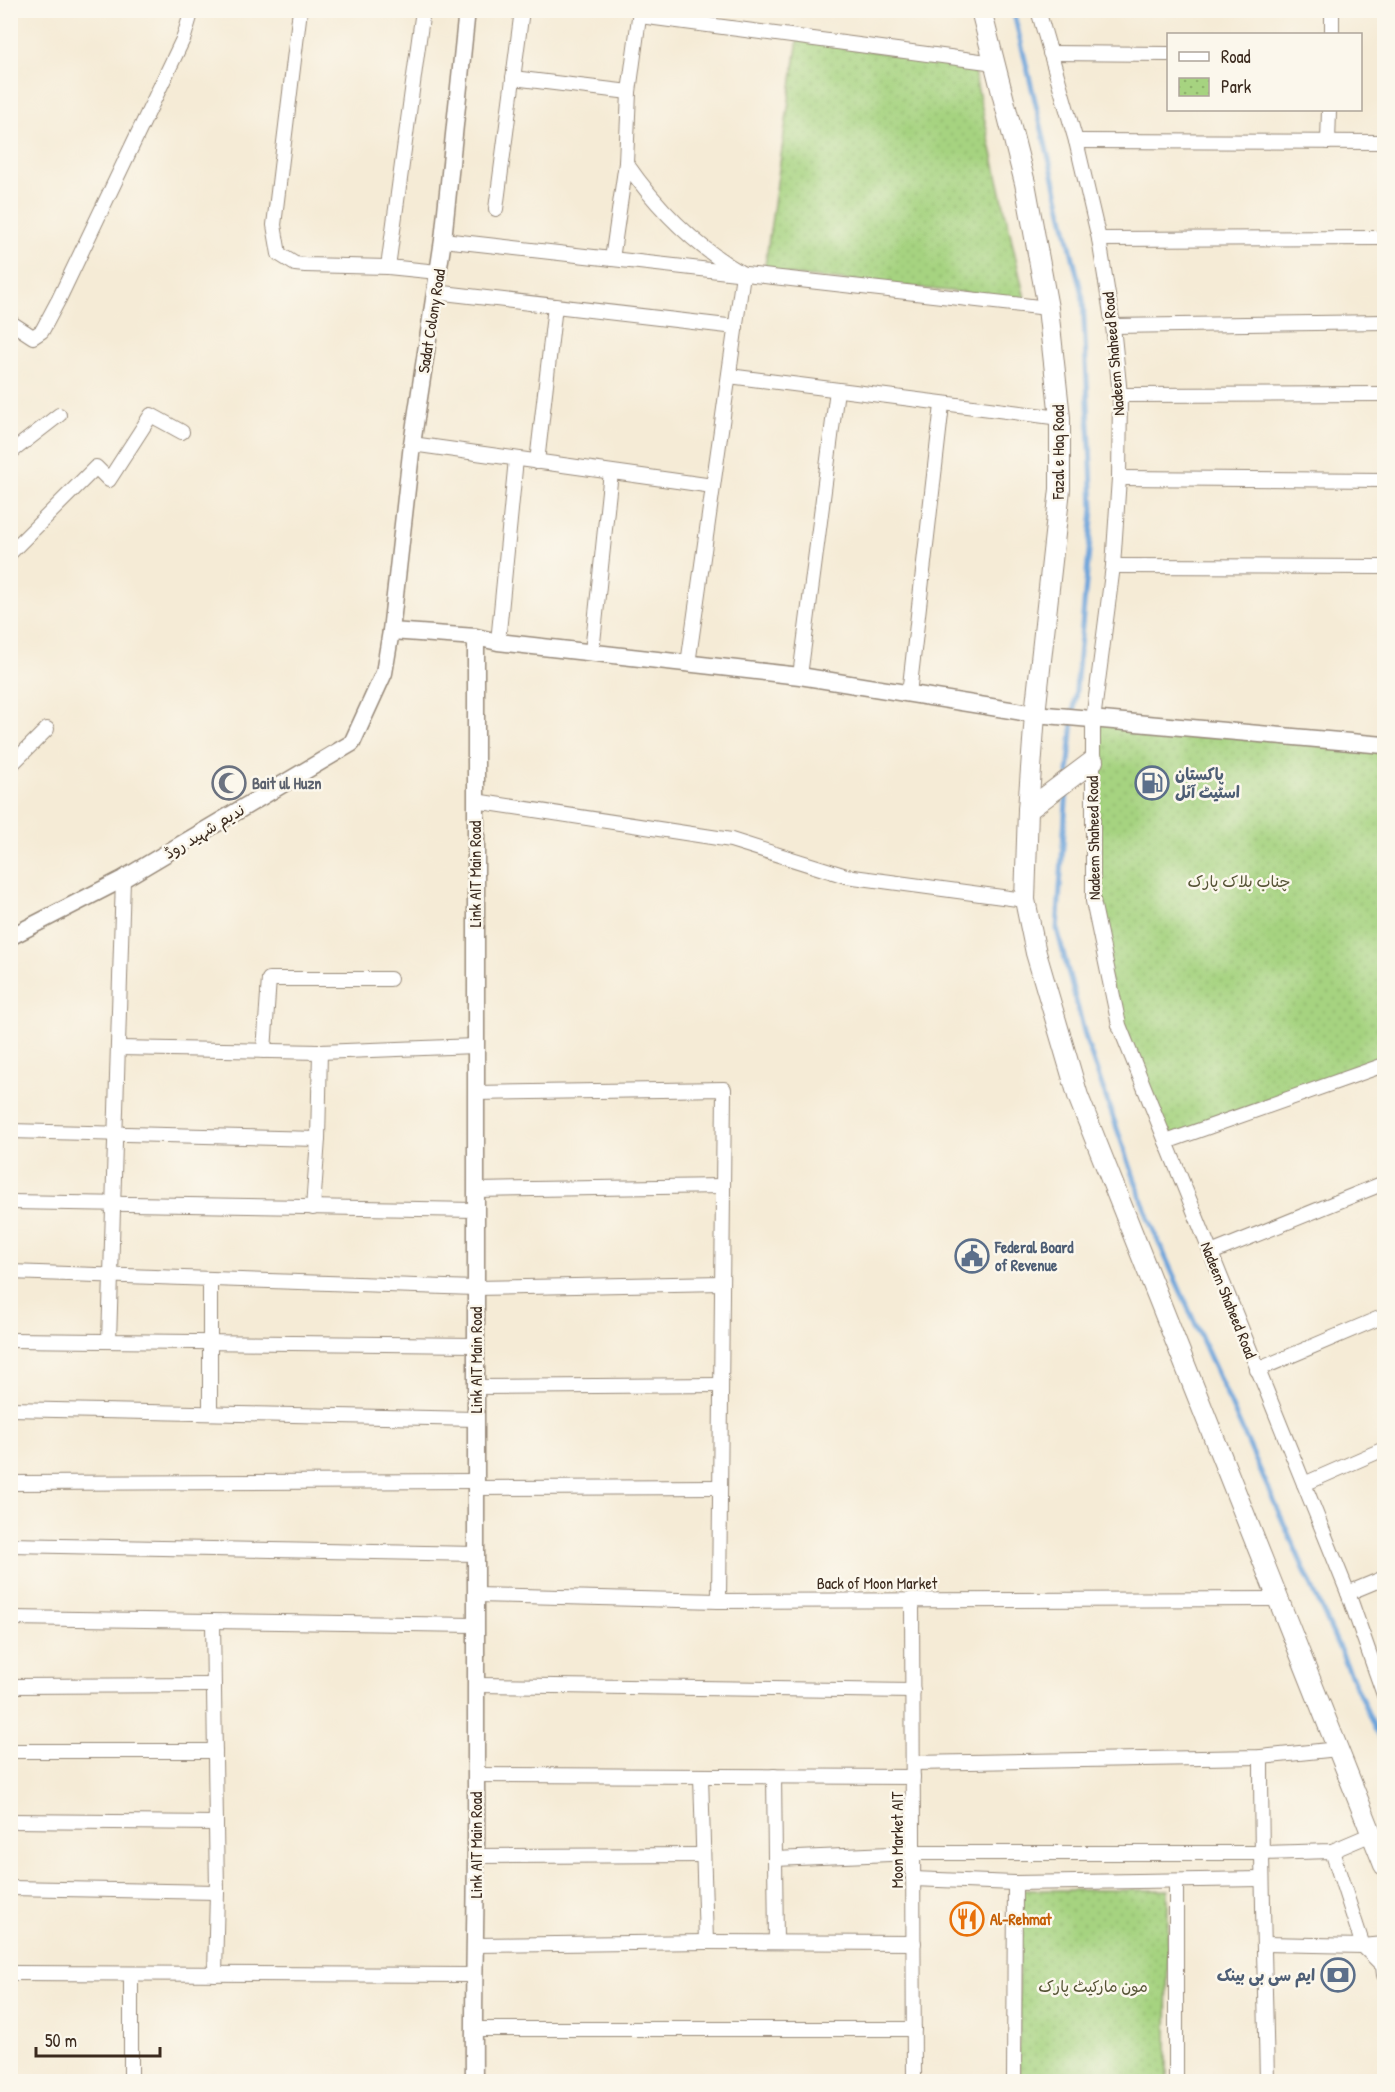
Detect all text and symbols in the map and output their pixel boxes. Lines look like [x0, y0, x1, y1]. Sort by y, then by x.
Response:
legend [1167, 33, 1362, 111]
text: Road [1221, 44, 1251, 69]
text: Park [1221, 74, 1252, 99]
street label: Sadat Colony Road [412, 267, 450, 375]
street label: Nadeem Shaheed Road [1097, 291, 1129, 417]
street label: Fazal e Haq Road [1047, 405, 1069, 500]
place label: پاکستان اسٹیٹ آئل [1175, 763, 1240, 803]
mosque icon: Bait ul Huzn [211, 765, 247, 801]
fuel station icon: پاکستان اسٹیٹ آئل [1134, 765, 1170, 801]
place label: Bait ul Huzn [252, 772, 321, 794]
street label: Nadeem Shaheed Road [1081, 776, 1105, 900]
street label: ندیم شہید روڈ [160, 798, 249, 865]
street label: Link AIT Main Road [464, 821, 486, 927]
park label: چناب بلاک پارک [1187, 870, 1291, 892]
place label: Federal Board of Revenue [994, 1236, 1074, 1276]
public building icon: Federal Board of Revenue [954, 1238, 990, 1274]
street label: Nadeem Shaheed Road [1196, 1238, 1262, 1362]
street label: Link AIT Main Road [465, 1307, 487, 1413]
street label: Back of Moon Market [817, 1572, 938, 1594]
street label: Moon Market AIT [886, 1791, 908, 1888]
street label: Link AIT Main Road [465, 1792, 487, 1898]
restaurant icon: Al-Rehmat [949, 1901, 985, 1937]
place label: Al-Rehmat [990, 1908, 1052, 1930]
bank icon: ایم سی بی بینک [1320, 1957, 1356, 1993]
place label: ایم سی بی بینک [1217, 1964, 1315, 1988]
park label: مون مارکیٹ پارک [1038, 1975, 1148, 1997]
scale bar [36, 2020, 160, 2058]
text: 50 m [45, 2028, 77, 2053]

